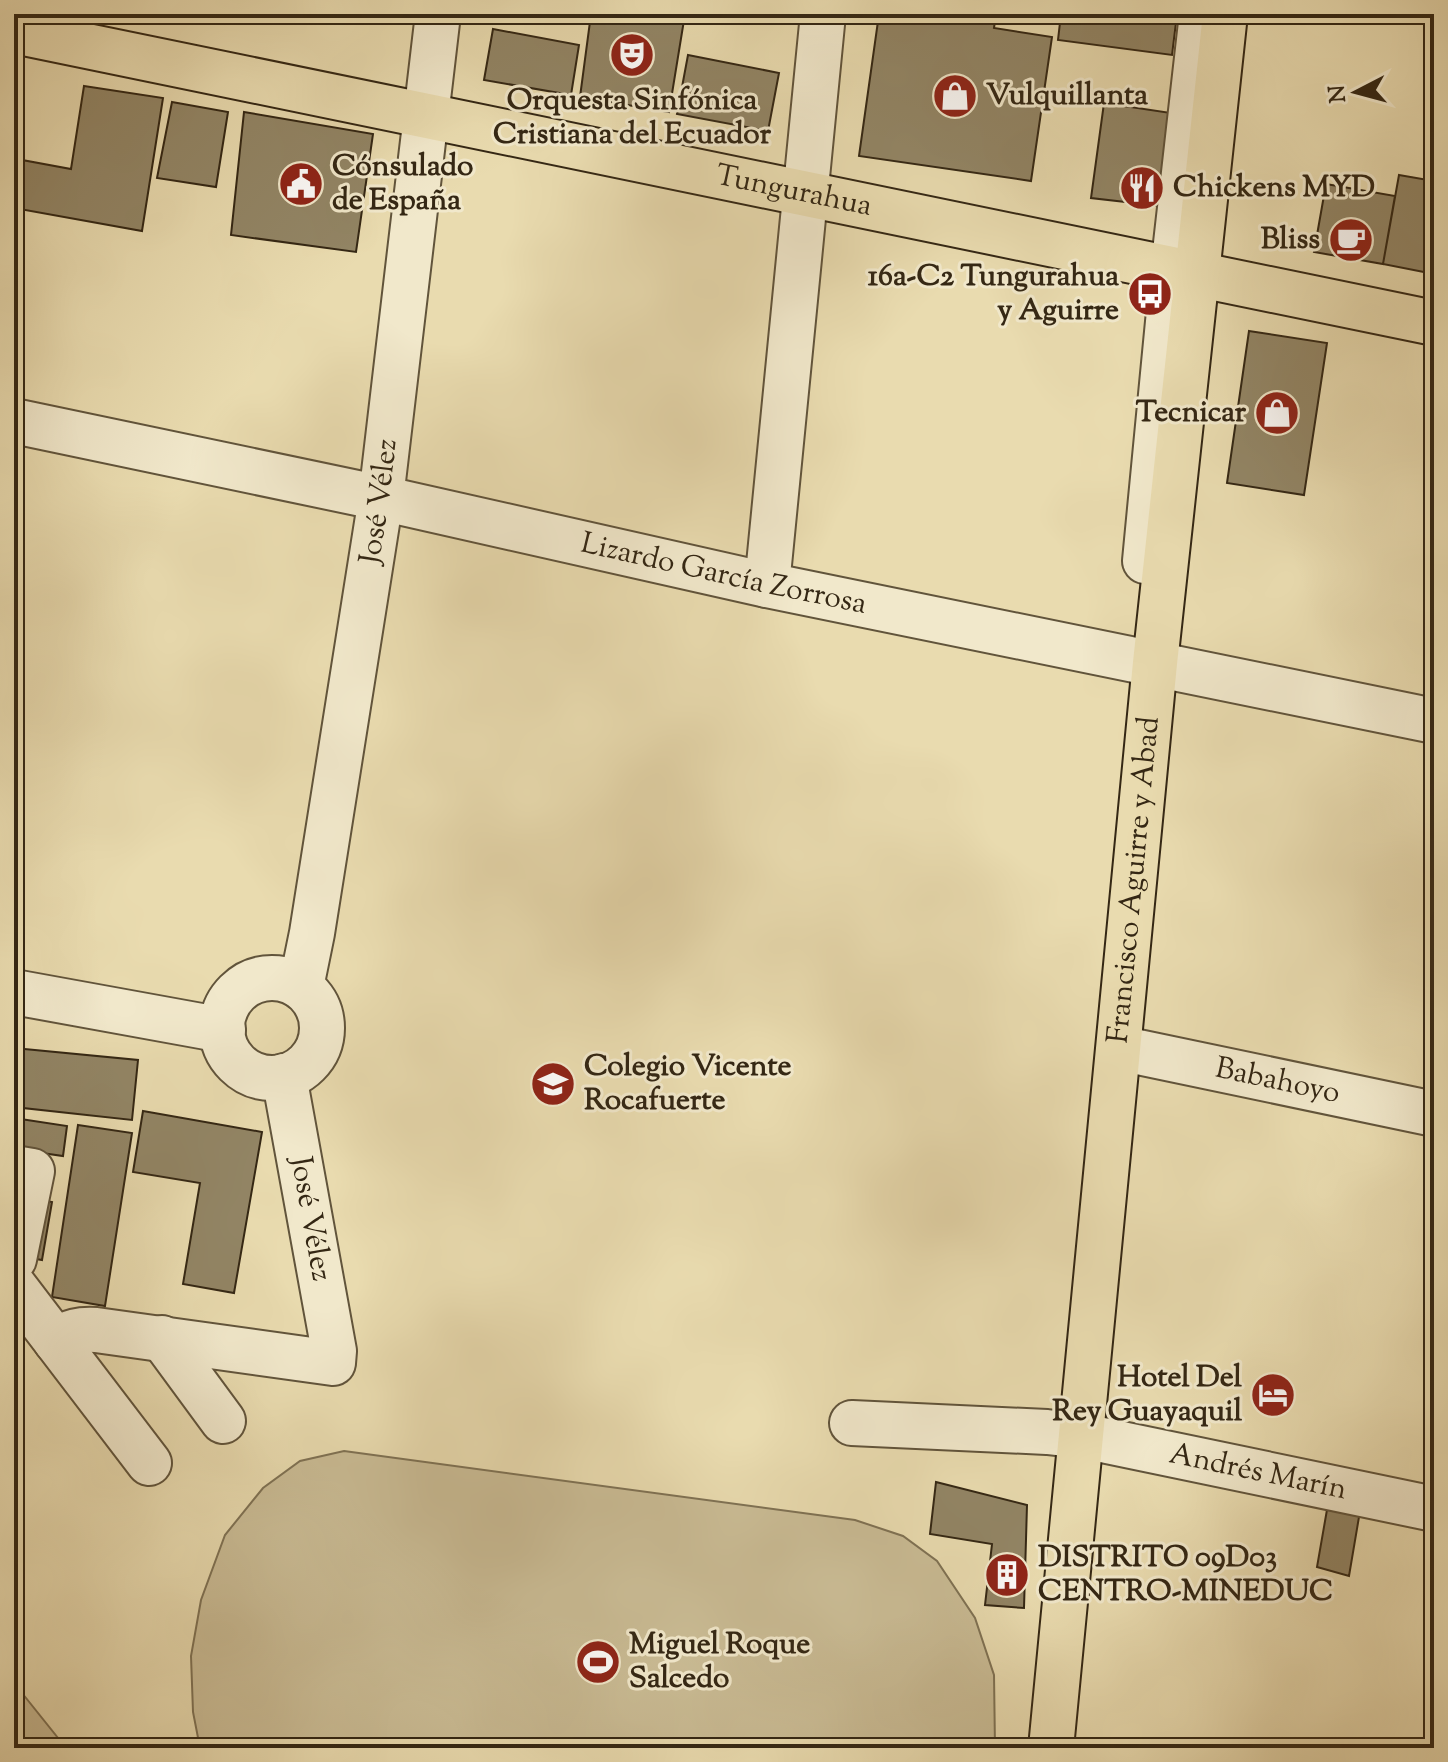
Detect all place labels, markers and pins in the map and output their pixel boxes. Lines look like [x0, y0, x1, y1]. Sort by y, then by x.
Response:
theatre icon: Orquesta Sinfónica Cristiana del Ecuador [608, 31, 656, 79]
shop icon: Vulquillanta [931, 72, 979, 120]
place label: Vulquillanta [986, 75, 1148, 118]
place label: Orquesta Sinfónica Cristiana del Ecuador [493, 80, 772, 157]
place label: Cónsulado de España [332, 146, 473, 223]
public building icon: Cónsulado de España [277, 160, 325, 208]
restaurant icon: Chickens MYD [1118, 164, 1166, 212]
place label: Chickens MYD [1173, 167, 1375, 210]
cafe icon: Bliss [1327, 216, 1375, 264]
place label: Bliss [1261, 219, 1320, 262]
place label: 16a-C2 Tungurahua y Aguirre [868, 256, 1119, 333]
bus stop icon: 16a-C2 Tungurahua y Aguirre [1126, 270, 1174, 318]
shop icon: Tecnicar [1253, 389, 1301, 437]
place label: Tecnicar [1136, 392, 1247, 435]
place label: Colegio Vicente Rocafuerte [584, 1046, 791, 1123]
school or university icon: Colegio Vicente Rocafuerte [529, 1060, 577, 1108]
place label: Hotel Del Rey Guayaquil [1052, 1357, 1243, 1434]
hotel icon: Hotel Del Rey Guayaquil [1249, 1371, 1297, 1419]
place label: DISTRITO 09D03 CENTRO-MINEDUC [1038, 1537, 1333, 1614]
building icon: DISTRITO 09D03 CENTRO-MINEDUC [983, 1551, 1031, 1599]
place label: Miguel Roque Salcedo [629, 1624, 810, 1701]
sports icon: Miguel Roque Salcedo [574, 1638, 622, 1686]

